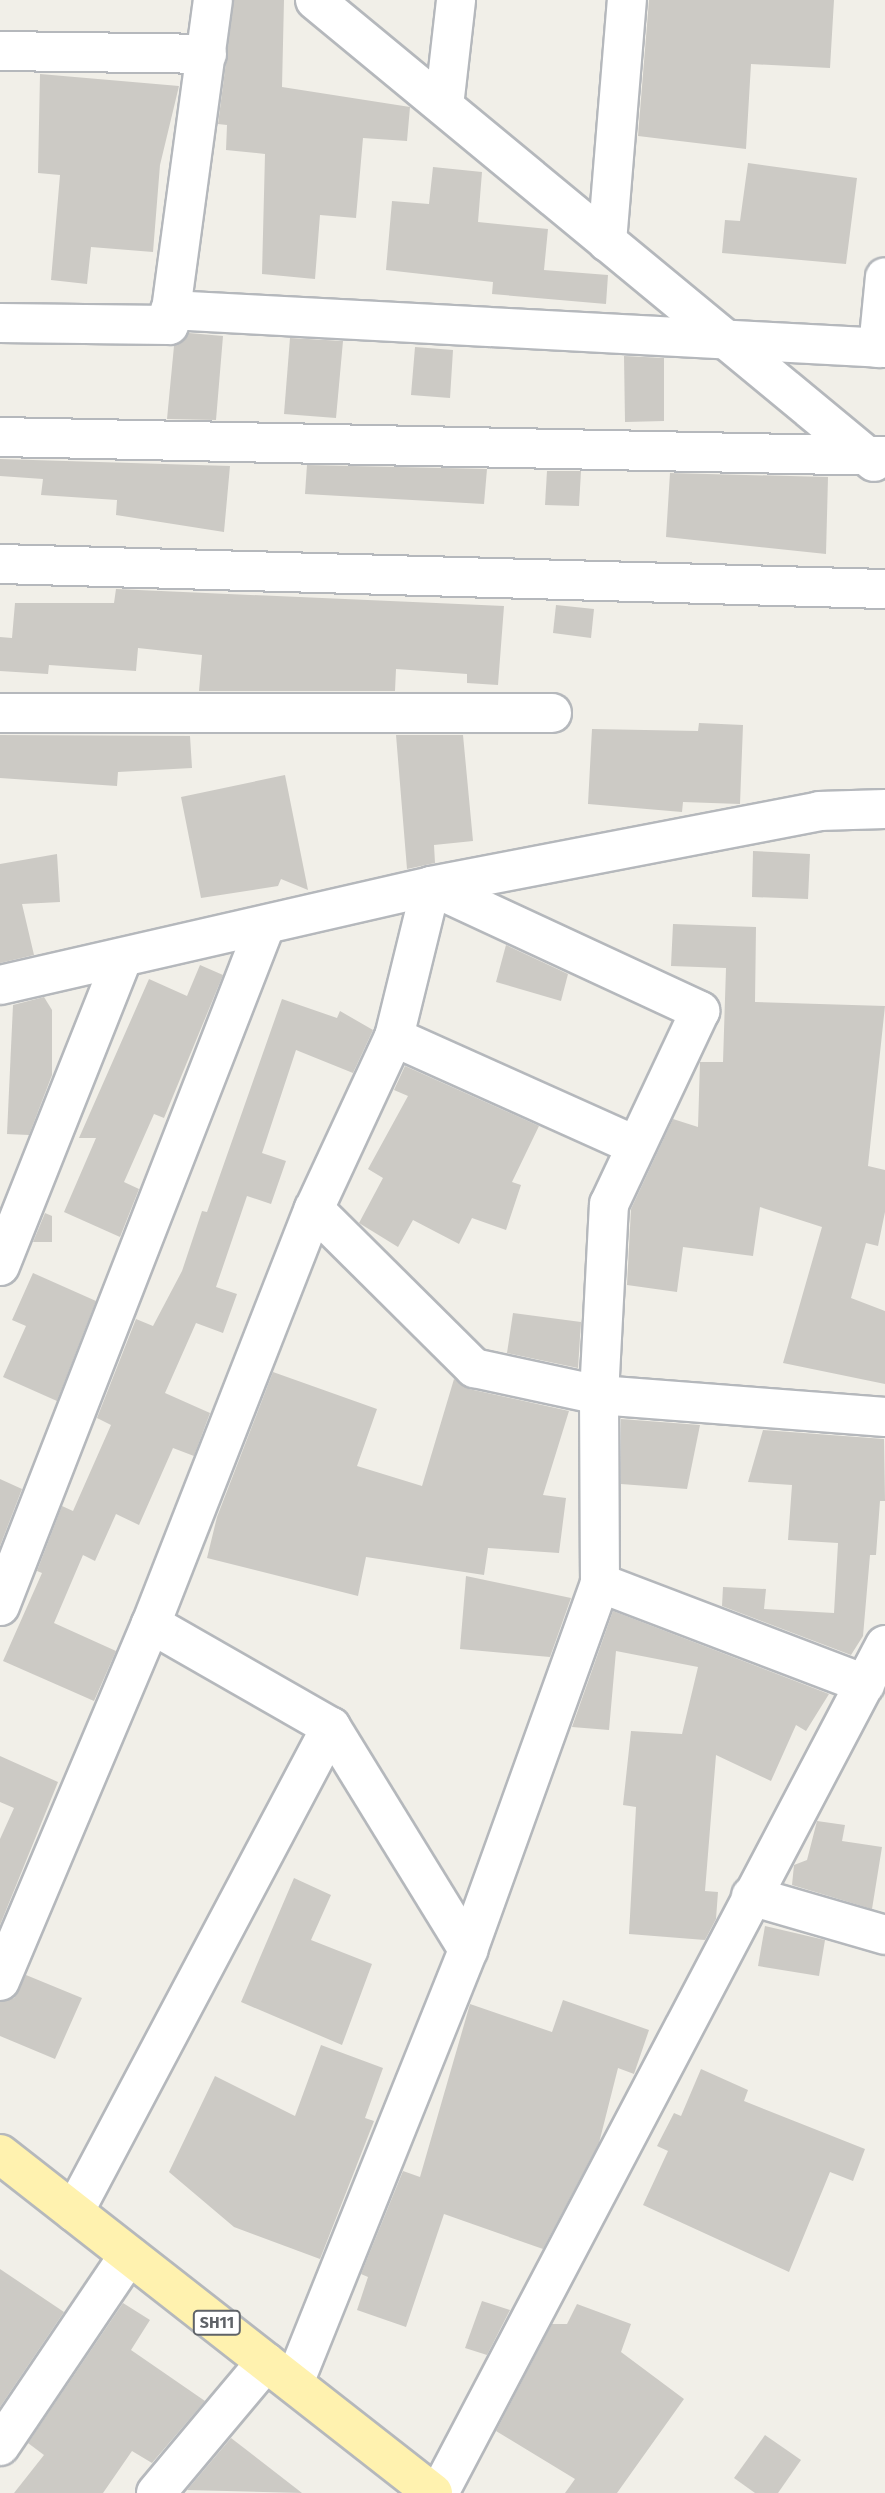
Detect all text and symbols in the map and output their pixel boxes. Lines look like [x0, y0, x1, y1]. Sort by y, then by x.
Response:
road number: SH11 [192, 2310, 242, 2336]

